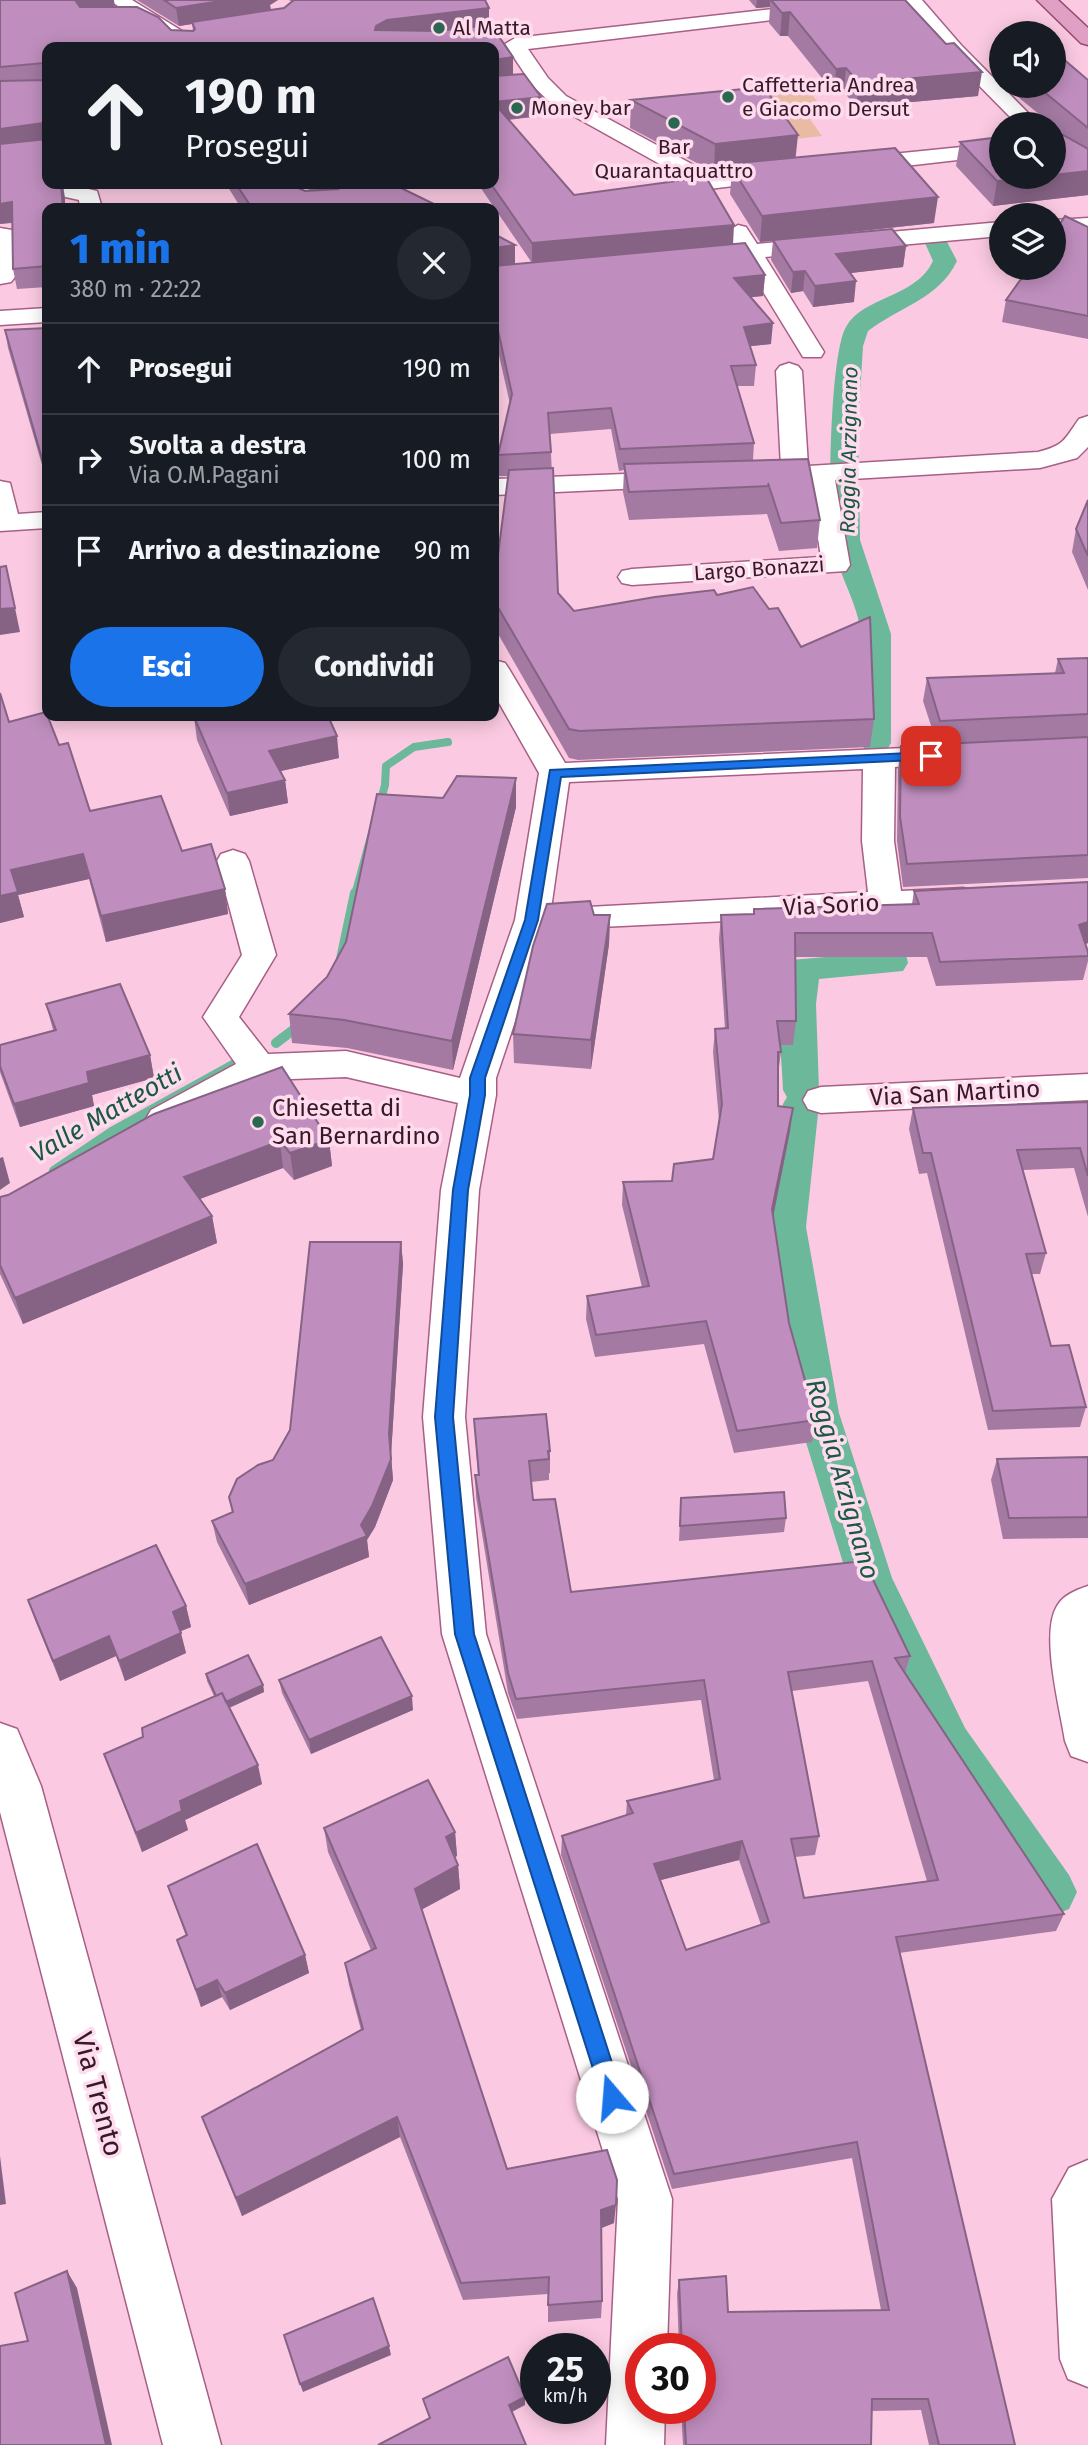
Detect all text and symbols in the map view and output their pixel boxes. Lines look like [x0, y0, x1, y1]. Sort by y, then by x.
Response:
place label: Al Matta [453, 15, 531, 41]
marker: Al Matta [431, 20, 447, 36]
map controls [989, 21, 1066, 280]
button: sound [989, 21, 1066, 98]
text: 190 m [185, 67, 317, 126]
icon: ahead [70, 70, 161, 161]
place label: Caffetteria Andrea e Giacomo Dersut [742, 72, 915, 122]
marker: Caffetteria Andrea e Giacomo Dersut [720, 89, 736, 105]
place label: Money bar [531, 95, 631, 121]
marker: Money bar [509, 100, 525, 116]
button: search [989, 112, 1066, 189]
marker: Bar Quarantaquattro [666, 115, 682, 131]
text: Prosegui [185, 127, 309, 165]
place label: Bar Quarantaquattro [594, 134, 754, 184]
button: layers [989, 203, 1066, 280]
text: 1 min [70, 224, 171, 274]
button: close [397, 226, 471, 300]
text: 380 m · 22:22 [70, 275, 202, 303]
icon: ahead [70, 350, 108, 388]
text: Prosegui [129, 353, 232, 384]
text: 190 m [402, 353, 471, 384]
water label: Roggia Arzignano [835, 366, 863, 534]
text: Svolta a destra [129, 430, 307, 461]
icon: right [70, 441, 108, 479]
text: 100 m [402, 444, 471, 475]
text: Via O.M.Pagani [129, 461, 280, 489]
icon: arrive [70, 532, 108, 570]
text: Arrivo a destinazione [129, 535, 380, 566]
text: 90 m [414, 535, 471, 566]
street label: Largo Bonazzi [693, 551, 825, 587]
button: Esci [70, 627, 264, 707]
button: Condividi [278, 627, 471, 707]
pin [901, 726, 961, 786]
icon: arrive [912, 737, 950, 775]
street label: Via Sorio [782, 888, 880, 922]
water label: Valle Matteotti [25, 1057, 188, 1169]
street label: Via San Martino [869, 1075, 1041, 1111]
place label: Chiesetta di San Bernardino [272, 1094, 440, 1150]
marker: Chiesetta di San Bernardino [250, 1114, 266, 1130]
water label: Roggia Arzignano [799, 1375, 886, 1583]
street label: Via Trento [66, 2028, 131, 2160]
position arrow [575, 2060, 649, 2134]
speed limit sign: 30 [625, 2333, 716, 2424]
text: 25 [547, 2348, 584, 2390]
text: km/h [543, 2385, 588, 2407]

